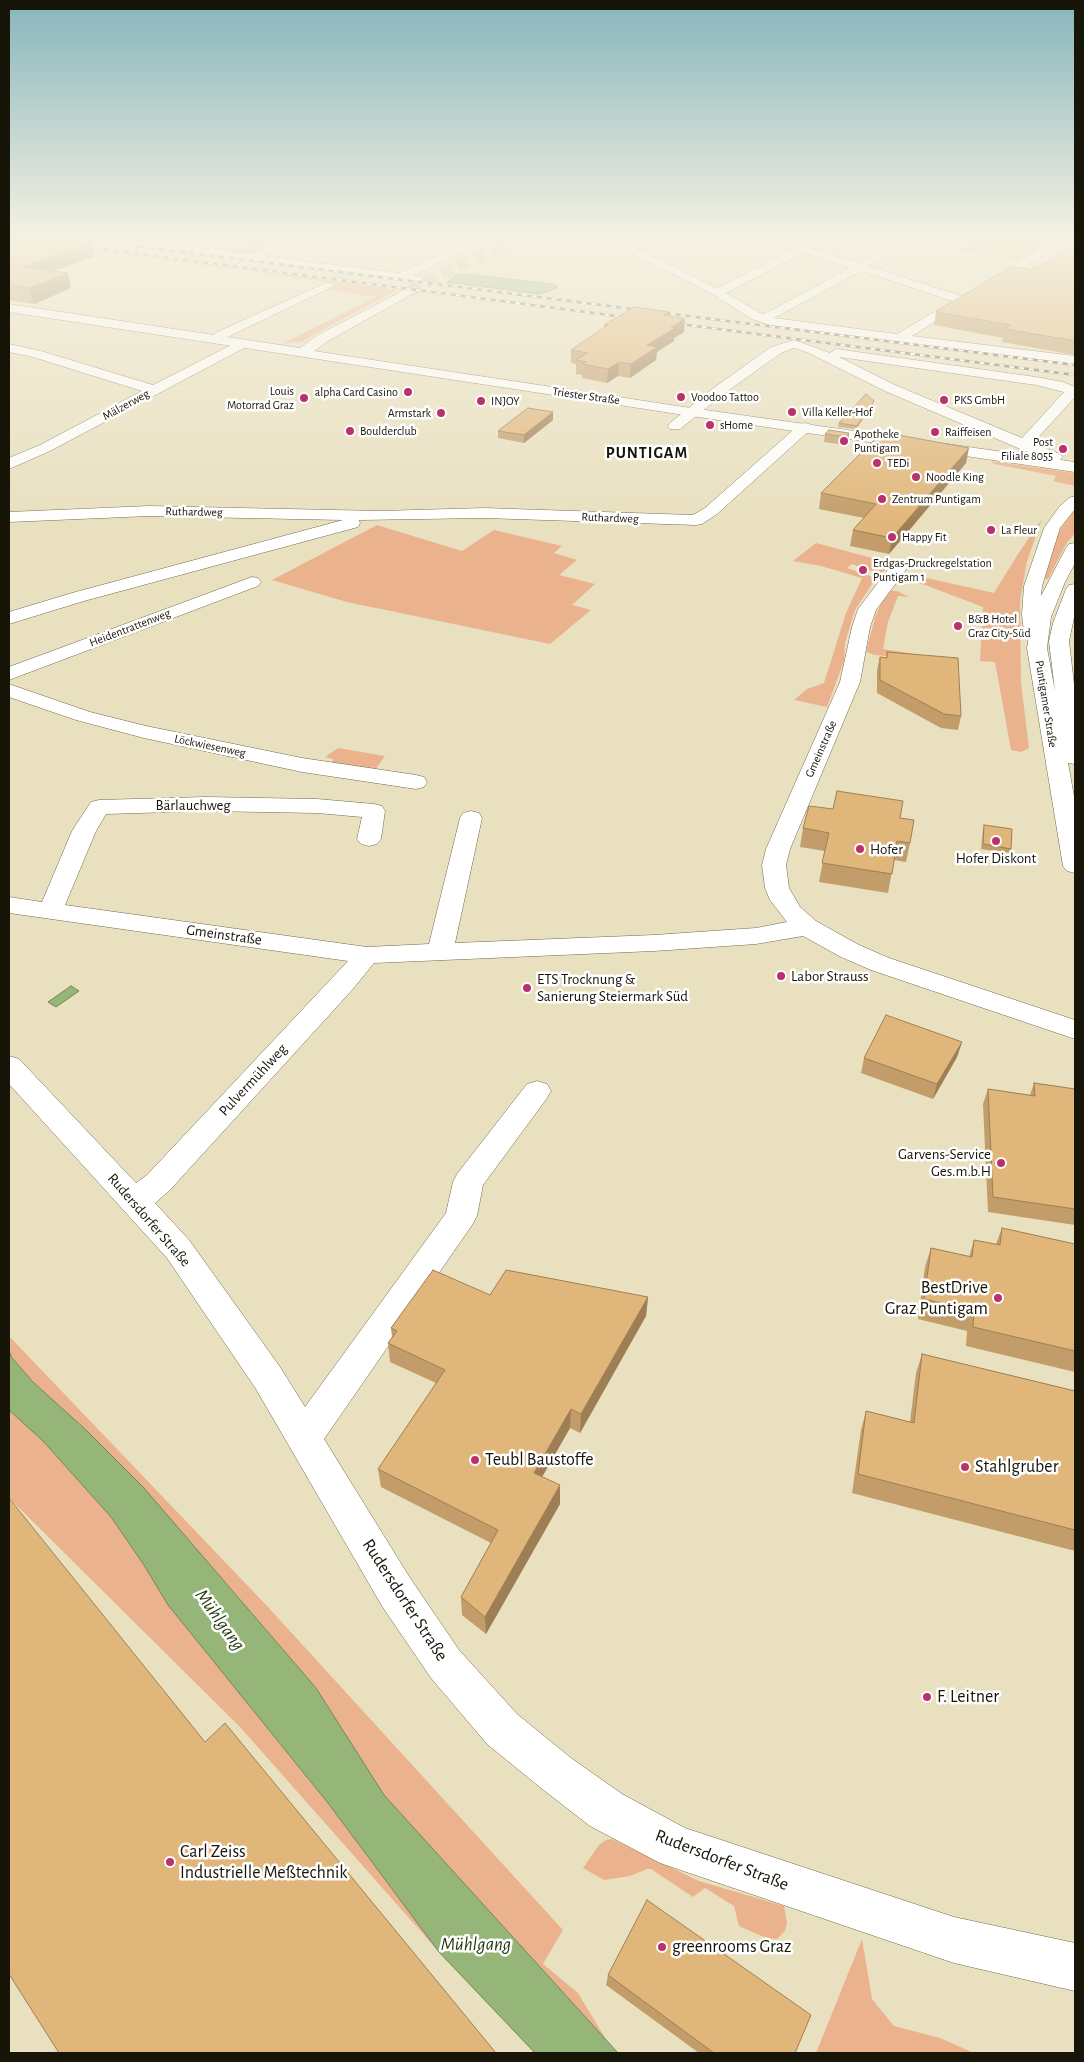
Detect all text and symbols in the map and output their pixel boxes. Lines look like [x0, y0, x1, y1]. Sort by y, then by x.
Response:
place label: Louis Motorrad Graz [227, 384, 294, 412]
street label: Triester Straße [551, 384, 621, 408]
place label: alpha Card Casino [315, 385, 398, 399]
street label: Mälzerweg [100, 386, 152, 424]
marker: alpha Card Casino [402, 386, 414, 398]
place label: Voodoo Tattoo [691, 390, 759, 404]
marker: Voodoo Tattoo [675, 391, 687, 403]
marker: Louis Motorrad Graz [298, 392, 310, 404]
place label: PKS GmbH [954, 393, 1005, 407]
place label: INJOY [491, 394, 519, 408]
marker: PKS GmbH [938, 394, 950, 406]
marker: INJOY [475, 395, 487, 407]
place label: Villa Keller-Hof [802, 405, 872, 419]
place label: Armstark [388, 406, 431, 420]
marker: Villa Keller-Hof [786, 406, 798, 418]
marker: Armstark [435, 407, 447, 419]
place label: sHome [720, 418, 753, 432]
marker: sHome [704, 419, 716, 431]
place label: Boulderclub [360, 424, 417, 438]
marker: Boulderclub [344, 425, 356, 437]
place label: Raiffeisen [945, 425, 992, 439]
marker: Raiffeisen [929, 426, 941, 438]
place label: Apotheke Puntigam [854, 427, 900, 455]
marker: Apotheke Puntigam [838, 435, 850, 447]
place label: Post Filiale 8055 [1001, 435, 1053, 463]
district label: PUNTIGAM [605, 443, 689, 463]
marker: Post Filiale 8055 [1057, 443, 1069, 455]
place label: TEDi [887, 456, 909, 470]
marker: TEDi [871, 457, 883, 469]
place label: Noodle King [926, 470, 984, 484]
marker: Noodle King [910, 471, 922, 483]
place label: Zentrum Puntigam [892, 492, 981, 506]
marker: Zentrum Puntigam [876, 493, 888, 505]
street label: Ruthardweg [165, 504, 223, 520]
street label: Ruthardweg [581, 510, 639, 526]
place label: La Fleur [1001, 523, 1037, 537]
marker: La Fleur [985, 524, 997, 536]
place label: Happy Fit [902, 530, 947, 544]
marker: Happy Fit [886, 531, 898, 543]
place label: Erdgas-Druckregelstation Puntigam 1 [873, 556, 992, 584]
marker: Erdgas-Druckregelstation Puntigam 1 [857, 564, 869, 576]
street label: Heidentrattenweg [87, 606, 173, 650]
place label: B&B Hotel Graz City-Süd [968, 612, 1031, 640]
marker: B&B Hotel Graz City-Süd [952, 620, 964, 632]
street label: Puntigamer Straße [1032, 659, 1060, 749]
street label: Gmeinstraße [802, 718, 840, 780]
street label: Löckwiesenweg [173, 731, 247, 761]
street label: Bärlauchweg [155, 796, 231, 814]
marker: Hofer Diskont [990, 835, 1002, 847]
place label: Hofer [870, 840, 903, 858]
marker: Hofer [854, 843, 866, 855]
place label: Hofer Diskont [956, 849, 1036, 867]
street label: Gmeinstraße [185, 921, 263, 949]
place label: Labor Strauss [791, 967, 869, 985]
place label: ETS Trocknung & Sanierung Steiermark Süd [537, 970, 688, 1005]
marker: Labor Strauss [775, 970, 787, 982]
marker: ETS Trocknung & Sanierung Steiermark Süd [521, 982, 533, 994]
street label: Pulvermühlweg [215, 1040, 291, 1120]
place label: Garvens-Service Ges.m.b.H [898, 1145, 991, 1180]
marker: Garvens-Service Ges.m.b.H [995, 1157, 1007, 1169]
street label: Rudersdorfer Straße [104, 1170, 194, 1270]
place label: BestDrive Graz Puntigam [885, 1277, 988, 1320]
marker: BestDrive Graz Puntigam [992, 1292, 1004, 1304]
place label: Teubl Baustoffe [485, 1449, 593, 1471]
marker: Teubl Baustoffe [469, 1454, 481, 1466]
place label: Stahlgruber [975, 1456, 1058, 1478]
marker: Stahlgruber [959, 1461, 971, 1473]
street label: Rudersdorfer Straße [357, 1535, 453, 1665]
water label: Mühlgang [190, 1585, 250, 1655]
place label: F. Leitner [937, 1686, 999, 1708]
marker: F. Leitner [921, 1691, 933, 1703]
street label: Rudersdorfer Straße [652, 1825, 792, 1895]
place label: Carl Zeiss Industrielle Meßtechnik [180, 1841, 348, 1884]
marker: Carl Zeiss Industrielle Meßtechnik [164, 1856, 176, 1868]
water label: Mühlgang [441, 1933, 511, 1955]
place label: greenrooms Graz [672, 1936, 791, 1958]
marker: greenrooms Graz [656, 1941, 668, 1953]

